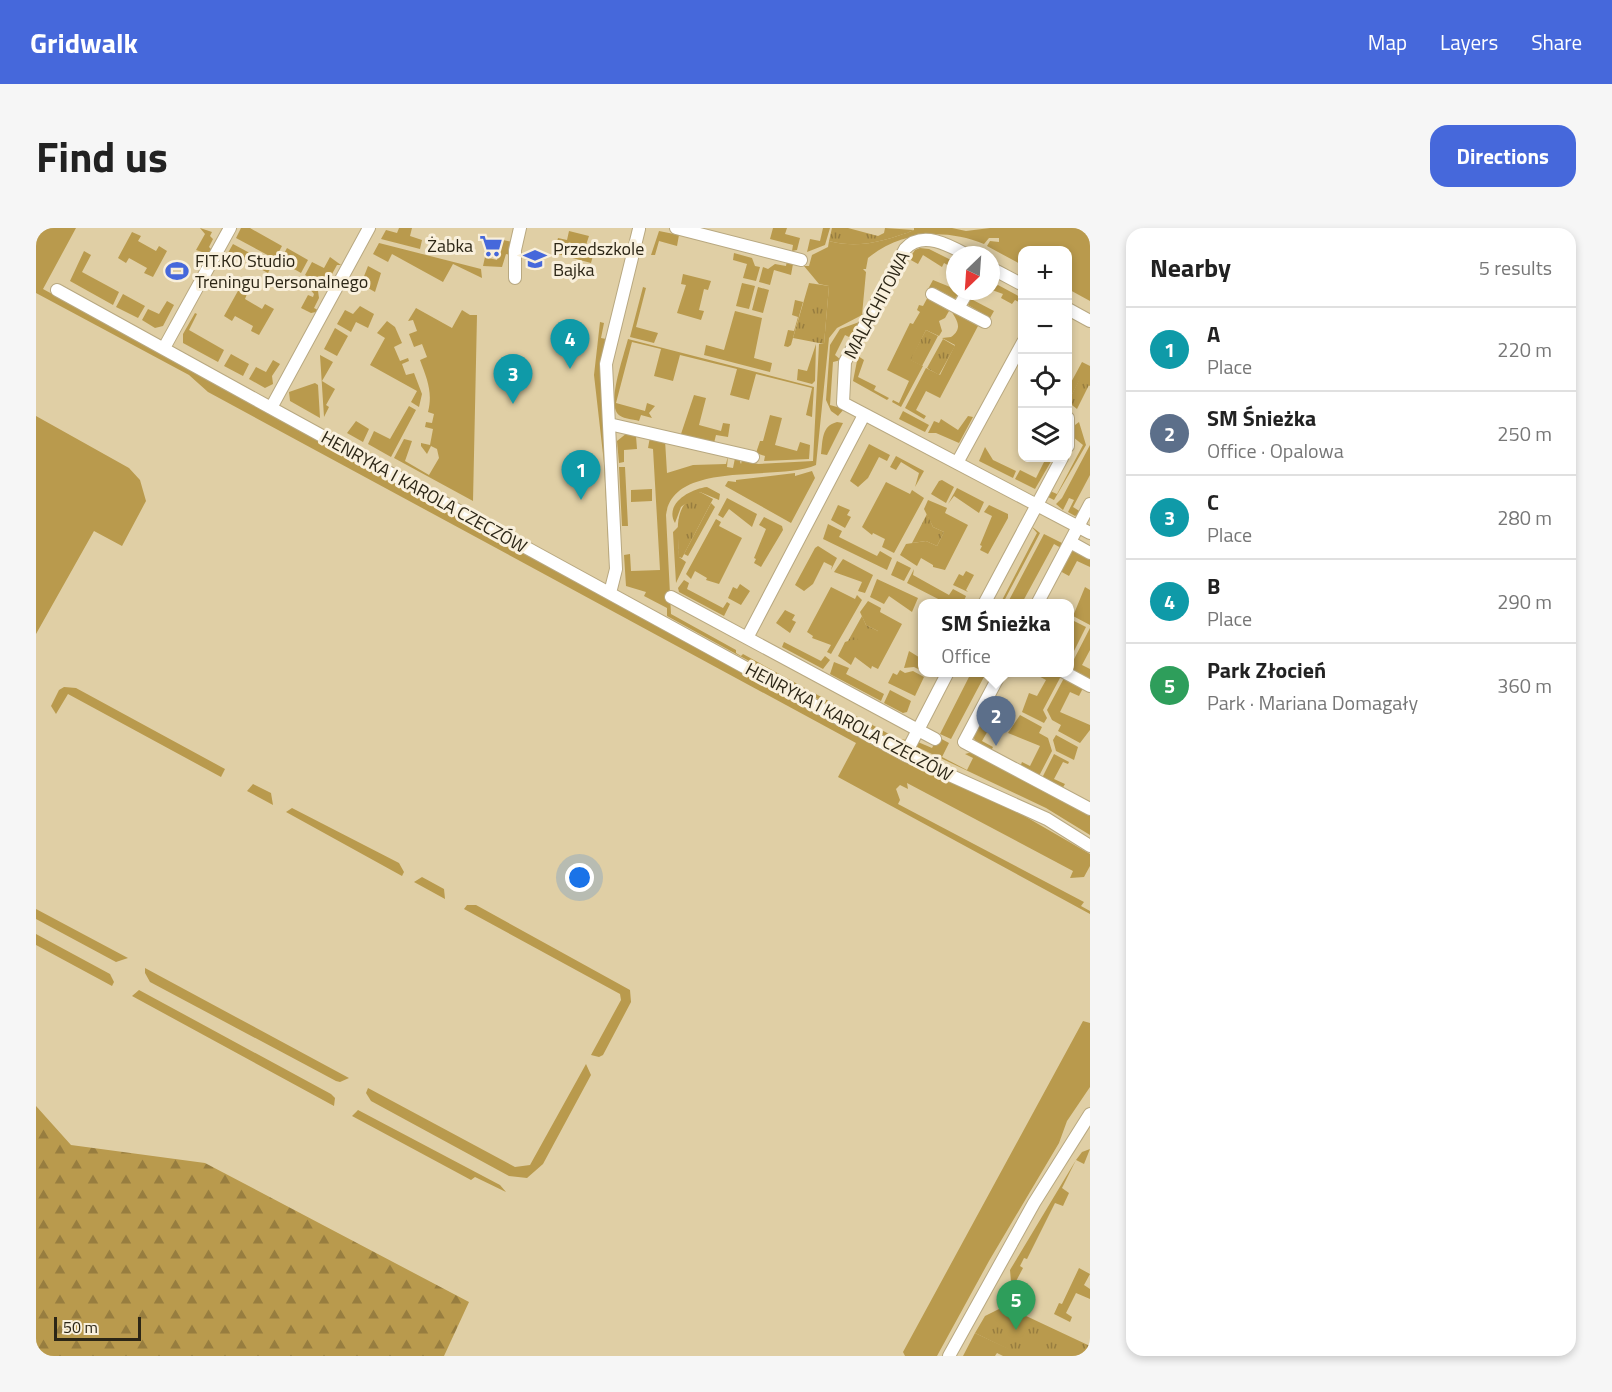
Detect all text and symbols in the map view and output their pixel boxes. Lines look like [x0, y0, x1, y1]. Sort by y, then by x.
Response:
text: Gridwalk [30, 21, 138, 64]
text: Map [1368, 26, 1407, 58]
text: Layers [1440, 26, 1498, 58]
text: Share [1531, 26, 1582, 58]
text: Find us [36, 124, 168, 188]
button: Directions [1430, 125, 1576, 187]
place label: Żabka [427, 232, 473, 259]
supermarket icon: Żabka [478, 233, 504, 259]
place label: Przedszkole Bajka [553, 235, 644, 283]
school or university icon: Przedszkole Bajka [522, 246, 548, 272]
street label: MALACHITOWA [837, 246, 916, 363]
north arrow [946, 246, 1000, 300]
map controls [1018, 246, 1072, 462]
button: + [1018, 246, 1072, 300]
place label: FIT.KO Studio Treningu Personalnego [195, 247, 368, 295]
text: Nearby [1150, 248, 1231, 287]
text: 5 results [1479, 252, 1552, 283]
sports icon: FIT.KO Studio Treningu Personalnego [164, 258, 190, 284]
button: − [1018, 300, 1072, 354]
text: A [1207, 317, 1220, 351]
pin: 4 [550, 320, 590, 369]
text: 1 [1164, 334, 1175, 365]
text: 220 m [1497, 334, 1552, 365]
text: Place [1207, 351, 1252, 382]
pin: 3 [494, 354, 532, 404]
button: locate [1018, 354, 1072, 408]
text: SM Śnieżka [1207, 401, 1316, 435]
button: layers [1018, 408, 1072, 462]
text: 2 [1164, 418, 1175, 449]
text: 250 m [1497, 418, 1552, 449]
street label: HENRYKA I KAROLA CZECZÓW [316, 424, 532, 560]
text: Office · Opalowa [1207, 435, 1344, 466]
pin: 1 [562, 450, 600, 500]
text: C [1207, 485, 1219, 519]
text: 3 [1164, 502, 1175, 533]
text: 280 m [1497, 502, 1552, 533]
text: Place [1207, 519, 1252, 550]
text: B [1207, 569, 1220, 603]
text: 4 [1164, 586, 1175, 617]
text: 290 m [1497, 586, 1552, 617]
popup [918, 599, 1074, 677]
text: Place [1207, 603, 1252, 634]
text: SM Śnieżka [941, 606, 1051, 640]
text: Office [941, 640, 991, 671]
text: Park Złocień [1207, 653, 1326, 687]
street label: HENRYKA I KAROLA CZECZÓW [741, 655, 958, 788]
text: 5 [1164, 670, 1175, 701]
text: 360 m [1497, 670, 1552, 701]
text: Park · Mariana Domagały [1207, 687, 1418, 718]
pin: 2 [976, 696, 1016, 746]
your location [565, 863, 594, 892]
pin: 5 [996, 1280, 1036, 1330]
scale bar [54, 1314, 141, 1342]
text: 50 m [63, 1315, 98, 1339]

